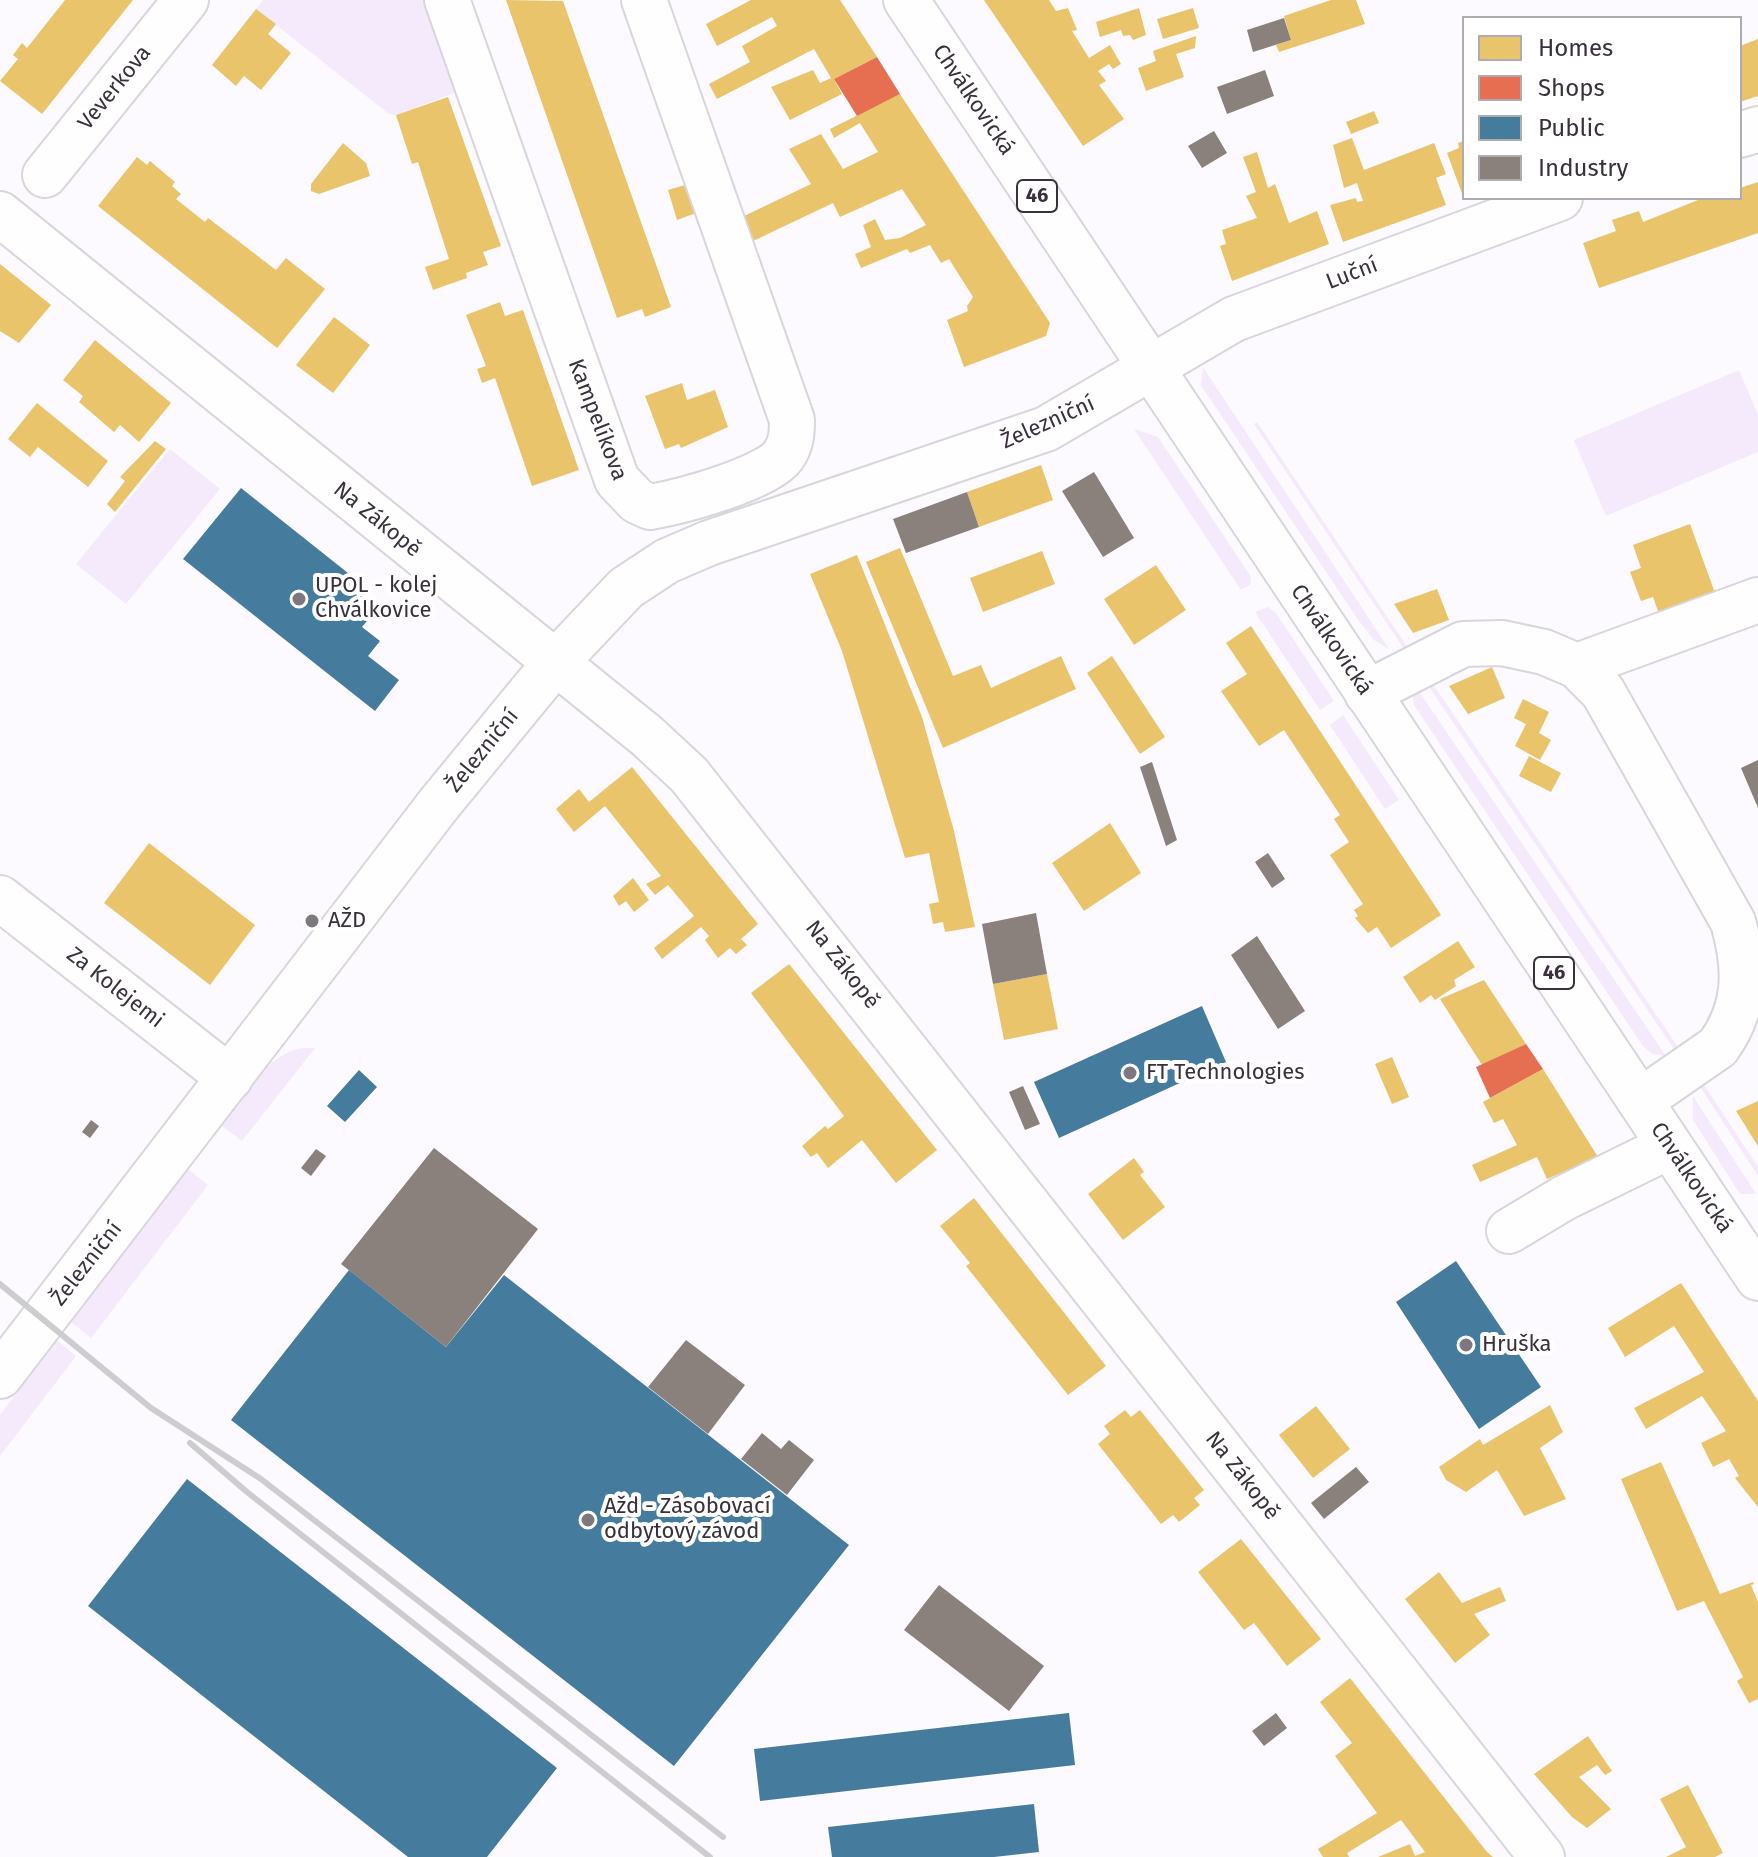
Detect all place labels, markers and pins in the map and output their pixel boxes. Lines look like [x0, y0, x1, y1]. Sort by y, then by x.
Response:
place label: UPOL - kolej Chválkovice [315, 573, 437, 624]
marker: UPOL - kolej Chválkovice [290, 590, 308, 608]
place label: AŽD [328, 908, 366, 934]
marker: AŽD [303, 912, 321, 930]
place label: FT Technologies [1146, 1060, 1304, 1086]
marker: FT Technologies [1121, 1064, 1139, 1082]
place label: Hruška [1482, 1332, 1551, 1358]
marker: Hruška [1457, 1336, 1475, 1354]
place label: Ažd - Zásobovací odbytový závod [604, 1494, 771, 1546]
marker: Ažd - Zásobovací odbytový závod [579, 1511, 597, 1529]

